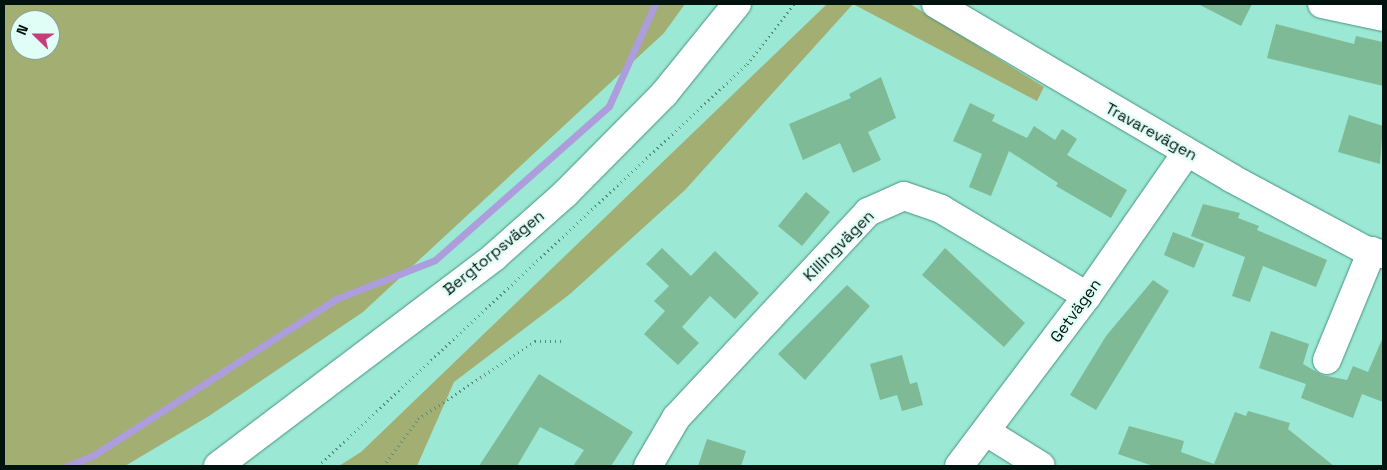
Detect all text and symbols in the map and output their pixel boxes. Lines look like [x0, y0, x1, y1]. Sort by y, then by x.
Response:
north arrow [10, 10, 60, 60]
text: N [12, 22, 32, 37]
street label: Travarevägen [1102, 99, 1200, 165]
street label: Bergtorpsvägen [440, 206, 548, 300]
street label: Killingvägen [800, 207, 878, 285]
street label: Getvägen [1046, 275, 1106, 347]

